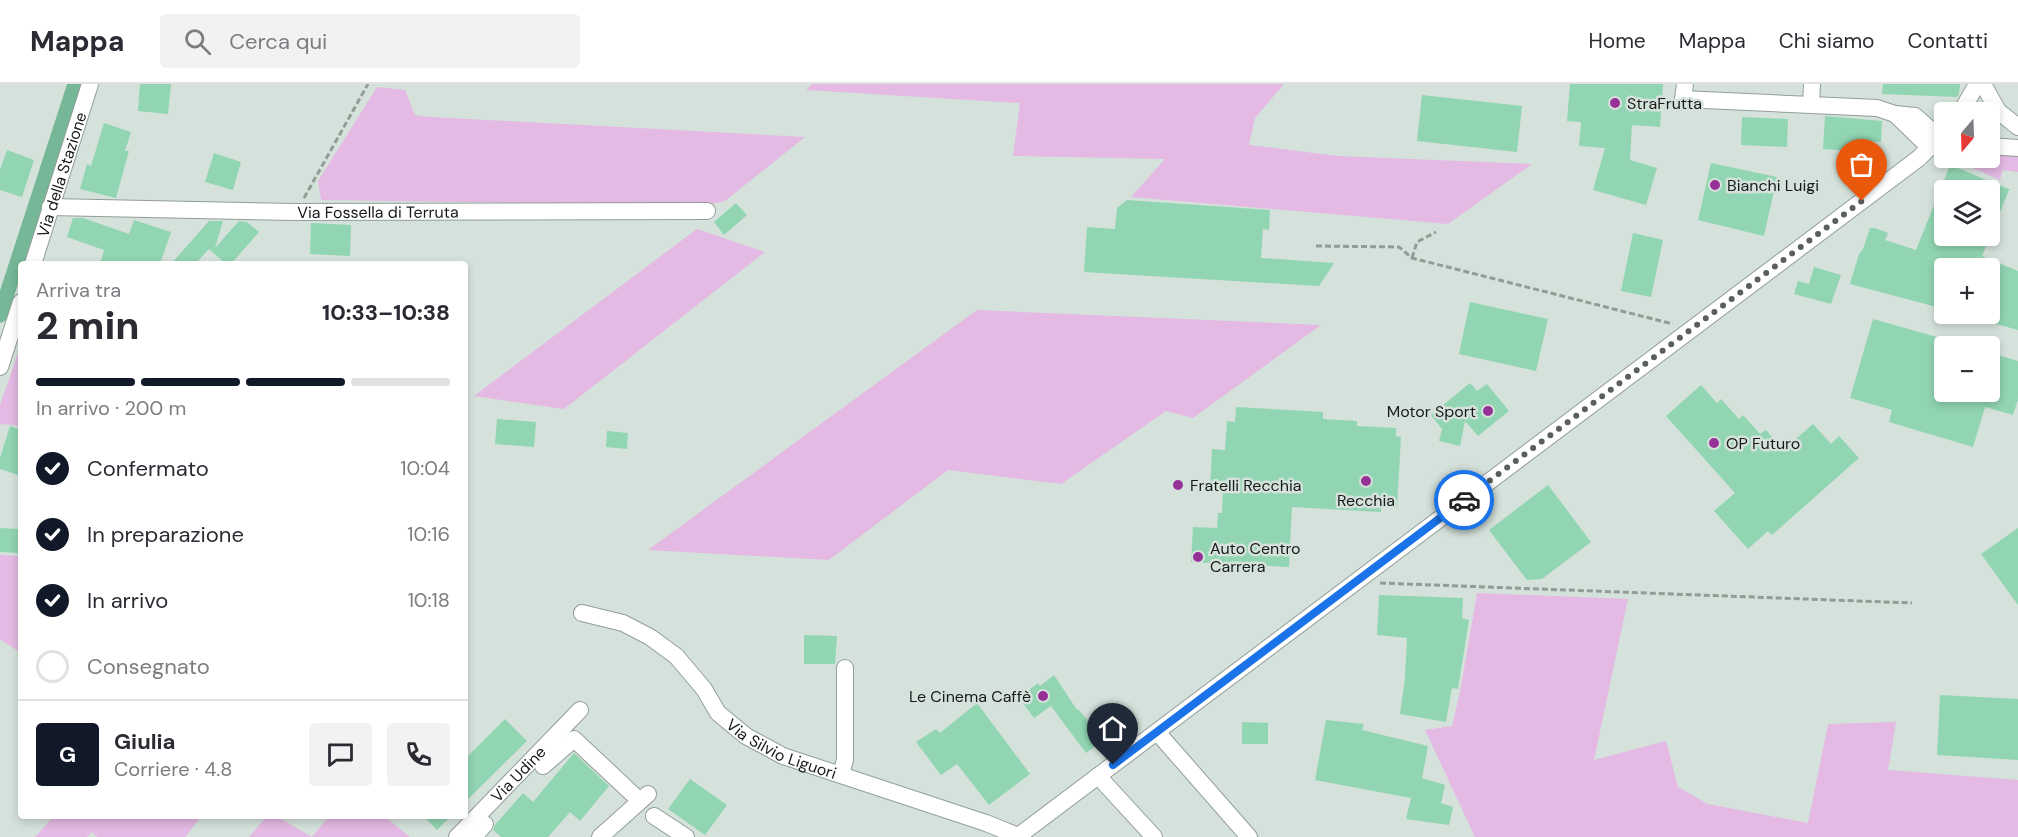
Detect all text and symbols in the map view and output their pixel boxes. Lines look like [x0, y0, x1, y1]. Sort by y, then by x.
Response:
search box [160, 14, 580, 68]
text: Mappa [30, 23, 124, 60]
icon: search [181, 25, 214, 58]
text: Cerca qui [229, 27, 327, 56]
text: Home [1588, 27, 1646, 55]
text: Mappa [1679, 27, 1746, 55]
text: Chi siamo [1779, 27, 1875, 55]
text: Contatti [1908, 27, 1988, 55]
place label: StraFrutta [1627, 93, 1702, 114]
marker: StraFrutta [1608, 96, 1622, 110]
north arrow [1934, 102, 2000, 168]
map controls [1934, 102, 2000, 402]
street label: Via della Stazione [32, 109, 91, 240]
pin [1836, 139, 1887, 201]
icon: bag [1845, 148, 1878, 181]
place label: Bianchi Luigi [1727, 175, 1819, 196]
marker: Bianchi Luigi [1708, 178, 1722, 192]
button: layers [1934, 180, 2000, 246]
street label: Via Fossella di Terruta [297, 201, 459, 222]
button: + [1934, 258, 2000, 324]
text: Arriva tra [36, 277, 121, 303]
text: 10:33–10:38 [322, 298, 450, 327]
text: 2 min [36, 300, 140, 351]
button: − [1934, 336, 2000, 402]
text: In arrivo · 200 m [36, 395, 186, 421]
place label: Motor Sport [1387, 401, 1476, 422]
marker: Motor Sport [1481, 404, 1495, 418]
place label: OP Futuro [1726, 433, 1800, 454]
marker: OP Futuro [1707, 436, 1721, 450]
icon: check [36, 452, 69, 485]
text: Confermato [87, 454, 209, 483]
text: 10:04 [400, 455, 450, 481]
courier [1434, 470, 1494, 530]
marker: Recchia [1359, 474, 1373, 488]
place label: Fratelli Recchia [1190, 475, 1302, 496]
marker: Fratelli Recchia [1171, 478, 1185, 492]
icon: car [1448, 484, 1481, 517]
place label: Recchia [1337, 490, 1395, 511]
icon: check [36, 518, 69, 551]
text: In preparazione [87, 520, 244, 549]
text: 10:16 [407, 521, 450, 547]
place label: Auto Centro Carrera [1210, 538, 1301, 577]
marker: Auto Centro Carrera [1191, 550, 1205, 564]
icon: check [36, 584, 69, 617]
text: In arrivo [87, 586, 168, 615]
text: 10:18 [408, 587, 450, 613]
text: Consegnato [87, 652, 210, 681]
place label: Le Cinema Caffè [909, 686, 1031, 707]
marker: Le Cinema Caffè [1036, 689, 1050, 703]
pin [1087, 703, 1138, 765]
icon: home [1096, 712, 1129, 745]
street label: Via Silvio Liguori [722, 714, 839, 783]
button: chat [309, 723, 372, 786]
button: phone [387, 723, 450, 786]
text: Giulia [114, 727, 176, 756]
text: G [59, 740, 76, 769]
street label: Via Udine [486, 741, 550, 806]
text: Corriere · 4.8 [114, 756, 232, 782]

